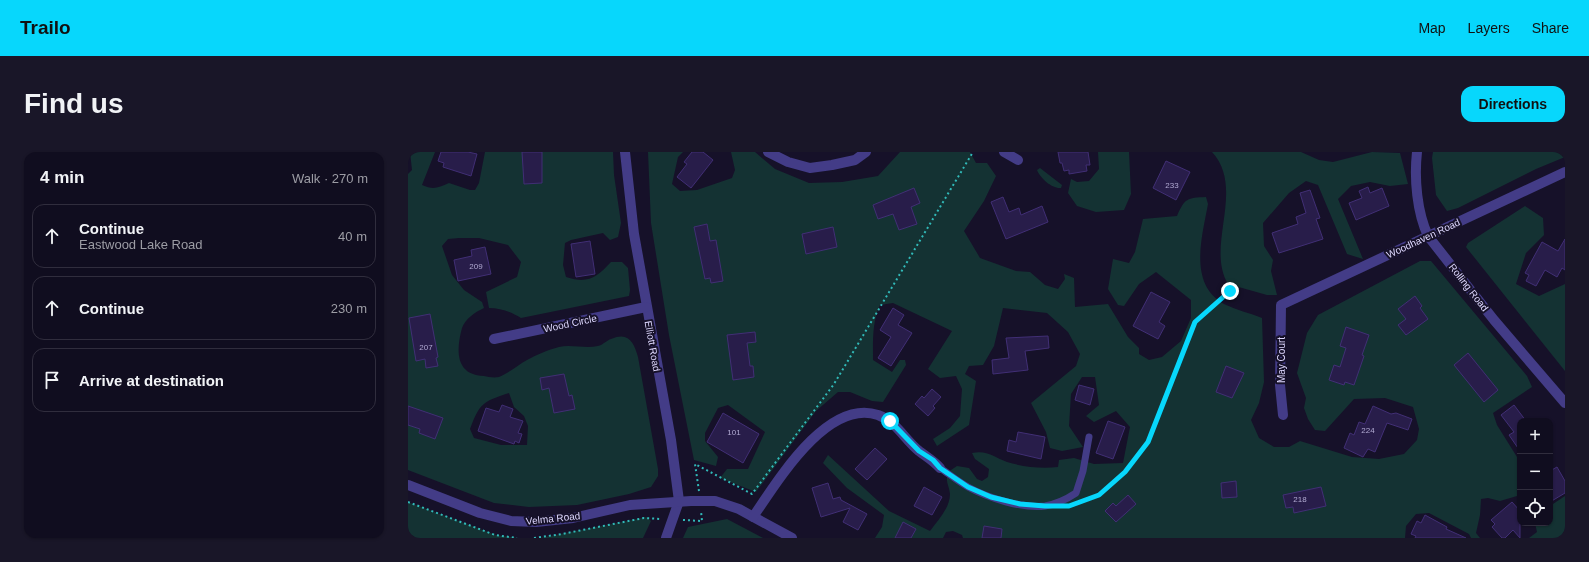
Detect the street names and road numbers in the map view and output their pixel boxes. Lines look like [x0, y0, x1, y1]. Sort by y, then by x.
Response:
street label: Woodhaven Road [1385, 217, 1462, 260]
street label: Rolling Road [1447, 261, 1491, 313]
street label: Wood Circle [542, 312, 598, 335]
street label: Elliott Road [643, 320, 662, 372]
street label: May Court [1276, 337, 1287, 383]
street label: Velma Road [525, 510, 581, 527]

